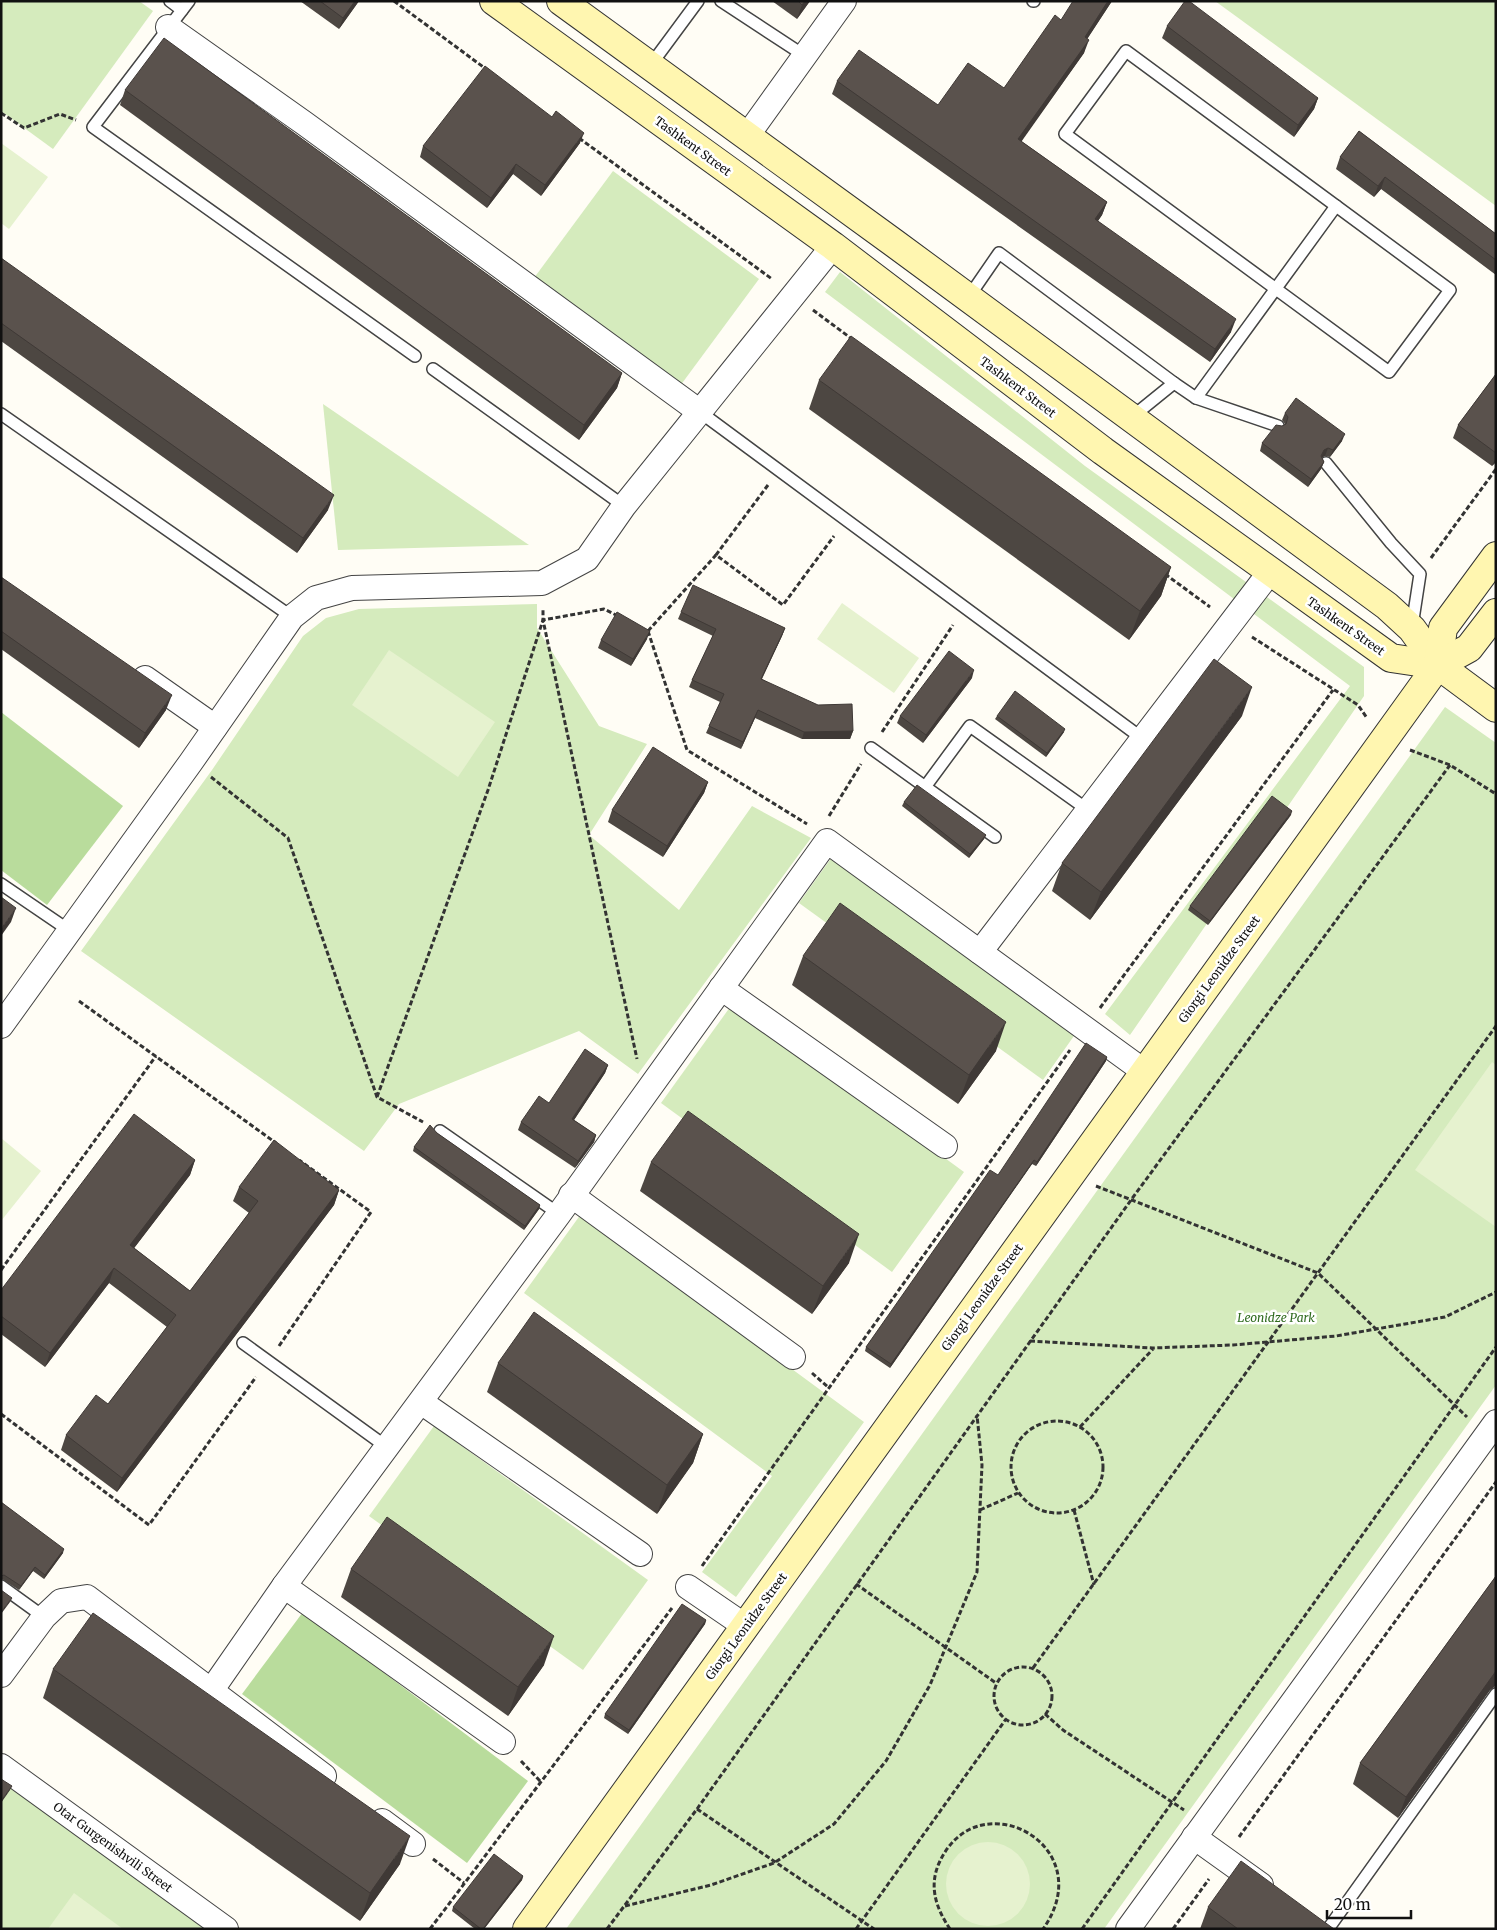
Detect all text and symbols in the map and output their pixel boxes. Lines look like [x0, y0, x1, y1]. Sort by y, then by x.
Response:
street label: Tashkent Street [652, 113, 735, 179]
street label: Tashkent Street [977, 354, 1059, 421]
street label: Tashkent Street [1304, 594, 1388, 659]
street label: Giorgi Leonidze Street [1175, 912, 1263, 1025]
street label: Giorgi Leonidze Street [938, 1240, 1026, 1353]
park label: Leonidze Park [1237, 1310, 1315, 1325]
street label: Giorgi Leonidze Street [702, 1569, 790, 1682]
street label: Otar Gurgenishvili Street [50, 1799, 176, 1895]
scale bar [1327, 1888, 1411, 1920]
text: 20 m [1334, 1895, 1371, 1914]

